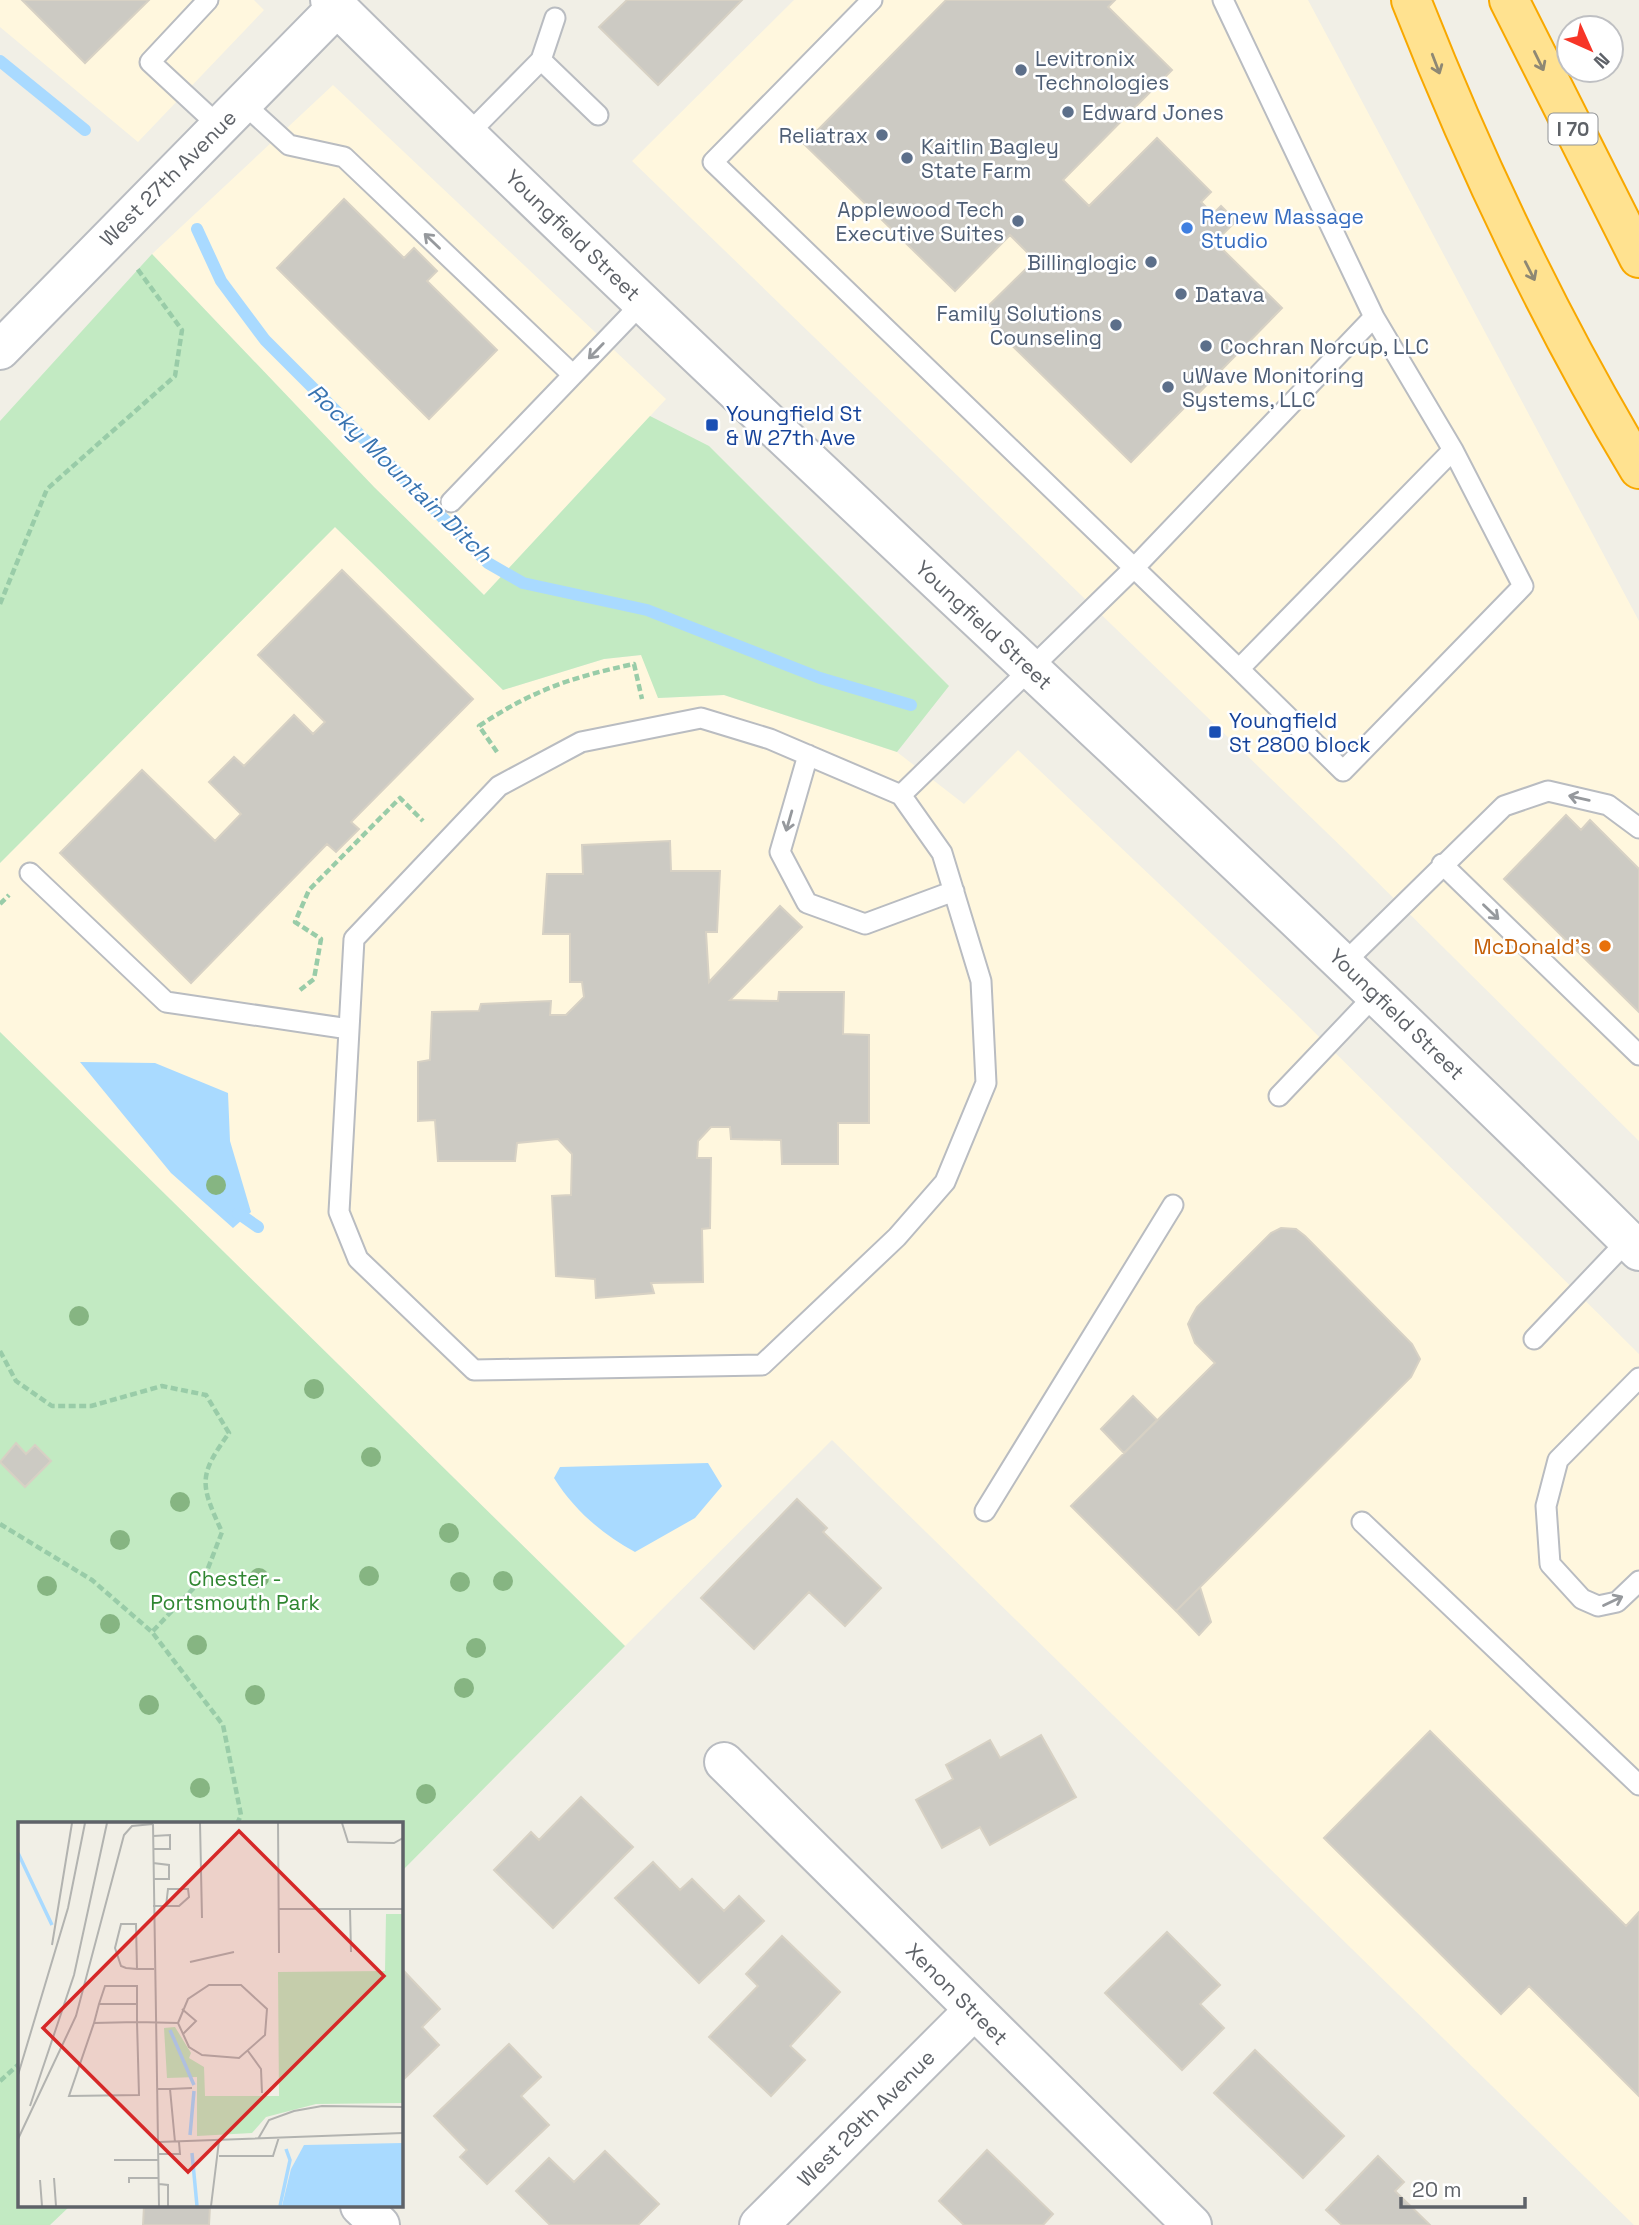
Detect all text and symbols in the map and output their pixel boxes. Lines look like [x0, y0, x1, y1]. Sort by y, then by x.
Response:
north arrow [1555, 14, 1625, 84]
place label: Levitronix Technologies [1035, 45, 1169, 96]
text: N [1588, 47, 1615, 74]
one-way arrow [1532, 50, 1546, 71]
one-way arrow [1431, 52, 1444, 74]
marker: Levitronix Technologies [1013, 62, 1029, 78]
place label: Edward Jones [1082, 99, 1224, 126]
street label: West 27th Avenue [94, 104, 242, 252]
marker: Edward Jones [1060, 104, 1076, 120]
road number: I 70 [1548, 113, 1598, 144]
place label: Reliatrax [779, 122, 868, 149]
marker: Reliatrax [874, 127, 890, 143]
place label: Kaitlin Bagley State Farm [921, 133, 1059, 184]
marker: Kaitlin Bagley State Farm [899, 150, 915, 166]
street label: Youngfield Street [500, 164, 646, 306]
place label: Applewood Tech Executive Suites [835, 196, 1004, 247]
place label: Renew Massage Studio [1201, 203, 1364, 254]
marker: Applewood Tech Executive Suites [1010, 213, 1026, 229]
marker: Renew Massage Studio [1179, 220, 1195, 236]
one-way arrow [424, 232, 441, 249]
place label: Billinglogic [1027, 249, 1137, 276]
marker: Billinglogic [1143, 254, 1159, 270]
one-way arrow [1523, 260, 1537, 281]
place label: Datava [1195, 281, 1265, 308]
marker: Datava [1173, 286, 1189, 302]
place label: Family Solutions Counseling [937, 300, 1102, 351]
marker: Family Solutions Counseling [1108, 317, 1124, 333]
place label: Cochran Norcup, LLC [1220, 333, 1429, 360]
marker: Cochran Norcup, LLC [1198, 338, 1214, 354]
one-way arrow [587, 342, 604, 359]
place label: uWave Monitoring Systems, LLC [1182, 362, 1364, 413]
water label: Rocky Mountain Ditch [301, 377, 499, 570]
marker: uWave Monitoring Systems, LLC [1160, 379, 1176, 395]
place label: Youngfield St & W 27th Ave [726, 400, 862, 451]
marker: Youngfield St & W 27th Ave [704, 417, 720, 433]
street label: Youngfield Street [910, 555, 1058, 695]
place label: Youngfield St 2800 block [1229, 707, 1371, 758]
marker: Youngfield St 2800 block [1207, 724, 1223, 740]
one-way arrow [1569, 791, 1591, 804]
one-way arrow [782, 809, 795, 832]
one-way arrow [1482, 903, 1499, 920]
place label: McDonald's [1473, 933, 1591, 960]
marker: McDonald's [1597, 938, 1613, 954]
street label: Youngfield Street [1324, 943, 1470, 1085]
park label: Chester - Portsmouth Park [150, 1565, 320, 1616]
one-way arrow [1602, 1593, 1623, 1606]
inset map [18, 1822, 402, 2208]
street label: Xenon Street [900, 1937, 1014, 2051]
street label: West 29th Avenue [792, 2044, 940, 2192]
scale bar [1401, 2166, 1525, 2210]
text: 20 m [1412, 2176, 1462, 2203]

